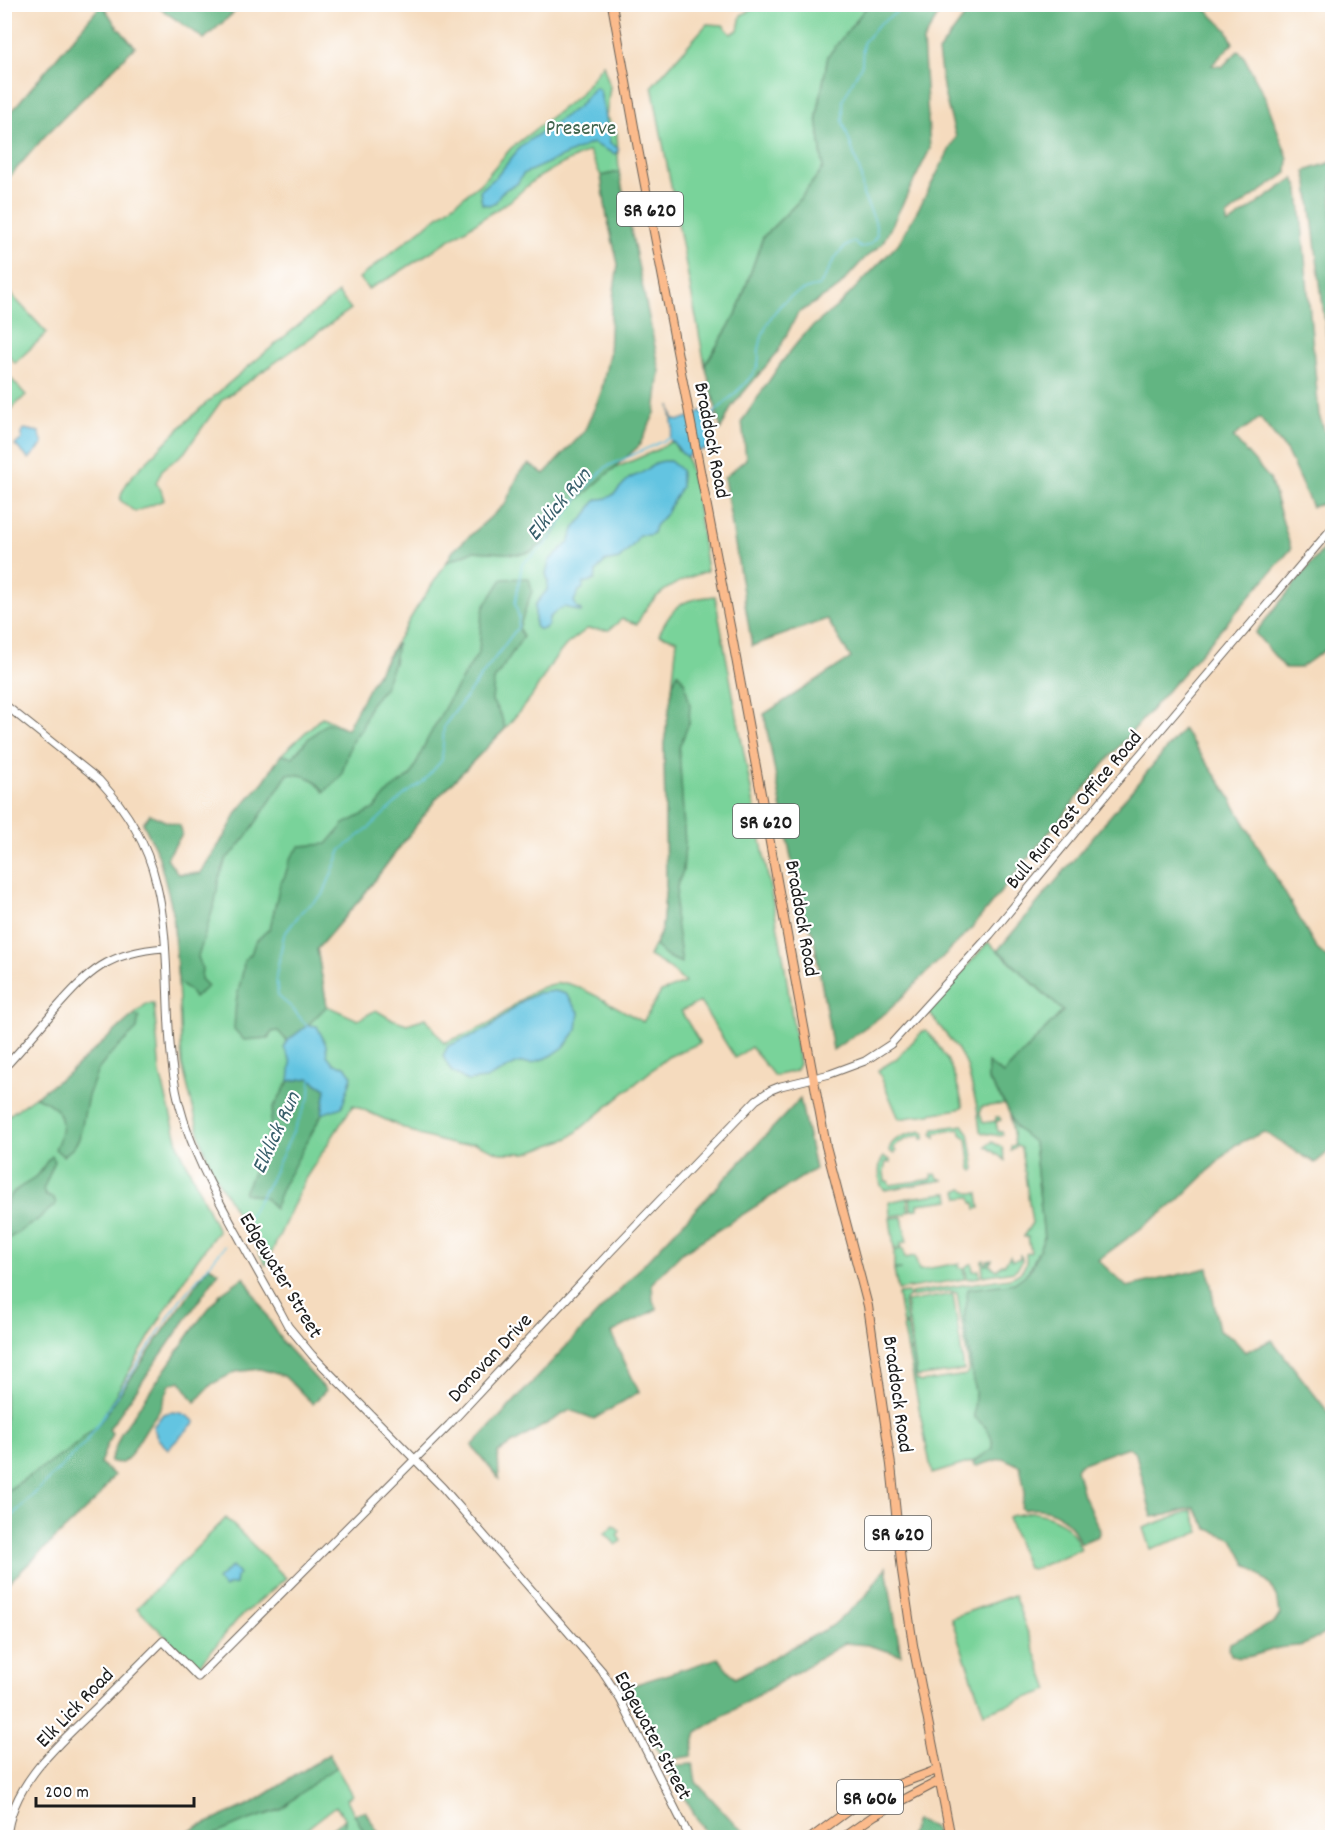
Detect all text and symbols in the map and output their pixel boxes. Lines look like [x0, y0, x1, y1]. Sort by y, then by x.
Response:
park label: Preserve [546, 115, 616, 145]
road number: SR 620 [617, 192, 683, 226]
street label: Braddock Road [684, 380, 736, 501]
water label: Elklick Run [520, 461, 600, 548]
street label: Bull Run Post Office Road [1000, 725, 1151, 897]
road number: SR 620 [733, 804, 799, 838]
street label: Braddock Road [775, 858, 825, 979]
water label: Elklick Run [245, 1087, 310, 1179]
street label: Edgewater Street [230, 1208, 329, 1345]
street label: Donovan Drive [442, 1308, 541, 1411]
street label: Braddock Road [873, 1334, 919, 1455]
road number: SR 620 [865, 1516, 931, 1550]
street label: Elk Lick Road [30, 1662, 122, 1756]
street label: Edgewater Street [605, 1667, 698, 1806]
scale bar [36, 1770, 194, 1808]
road number: SR 606 [837, 1780, 903, 1814]
text: 200 m [45, 1781, 89, 1806]

